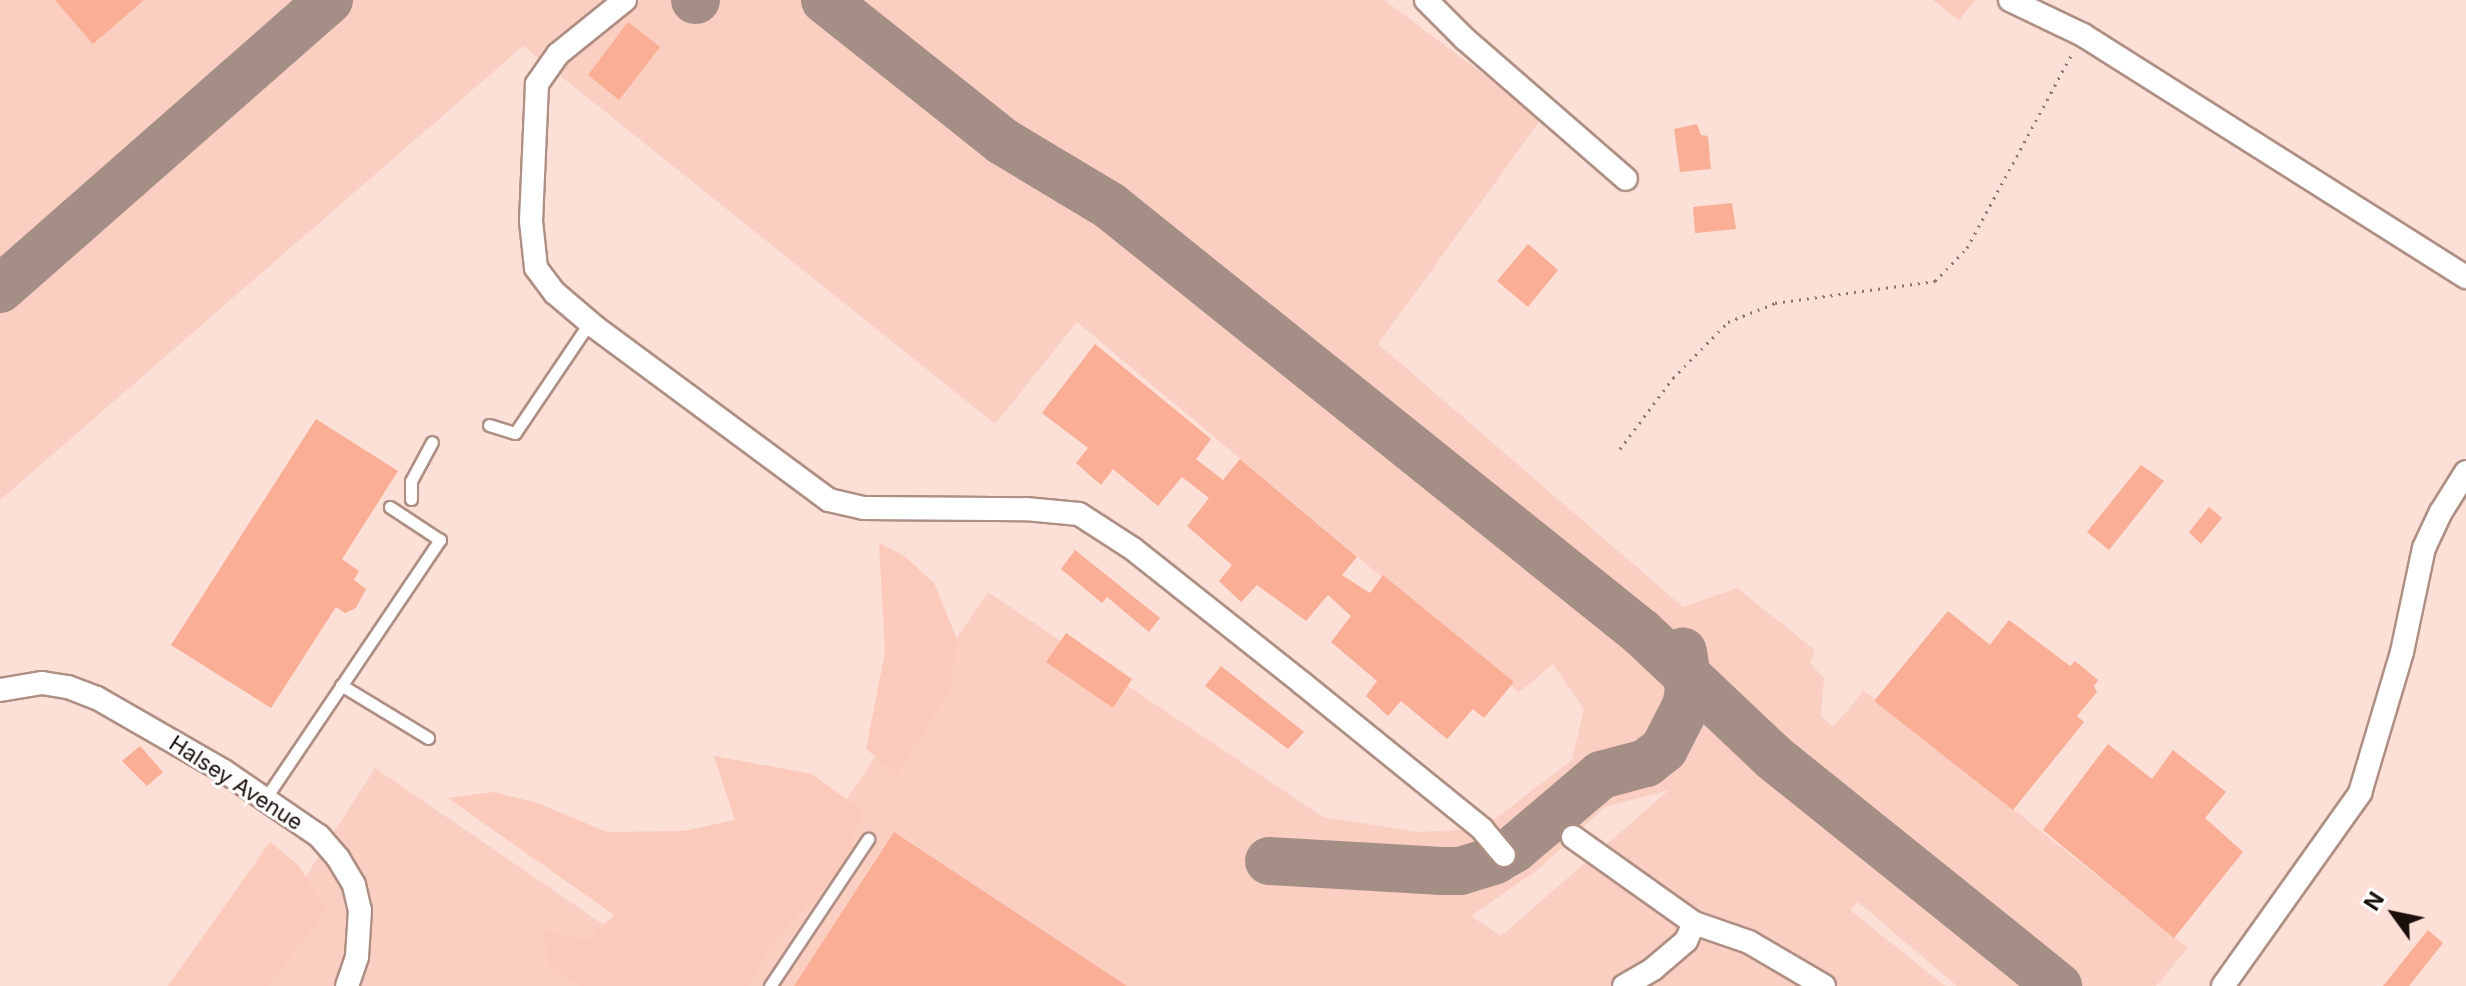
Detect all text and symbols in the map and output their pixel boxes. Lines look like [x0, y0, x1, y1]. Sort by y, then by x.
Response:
street label: Halsey Avenue [164, 730, 308, 836]
north arrow [2354, 874, 2434, 954]
text: N [2358, 887, 2389, 915]

